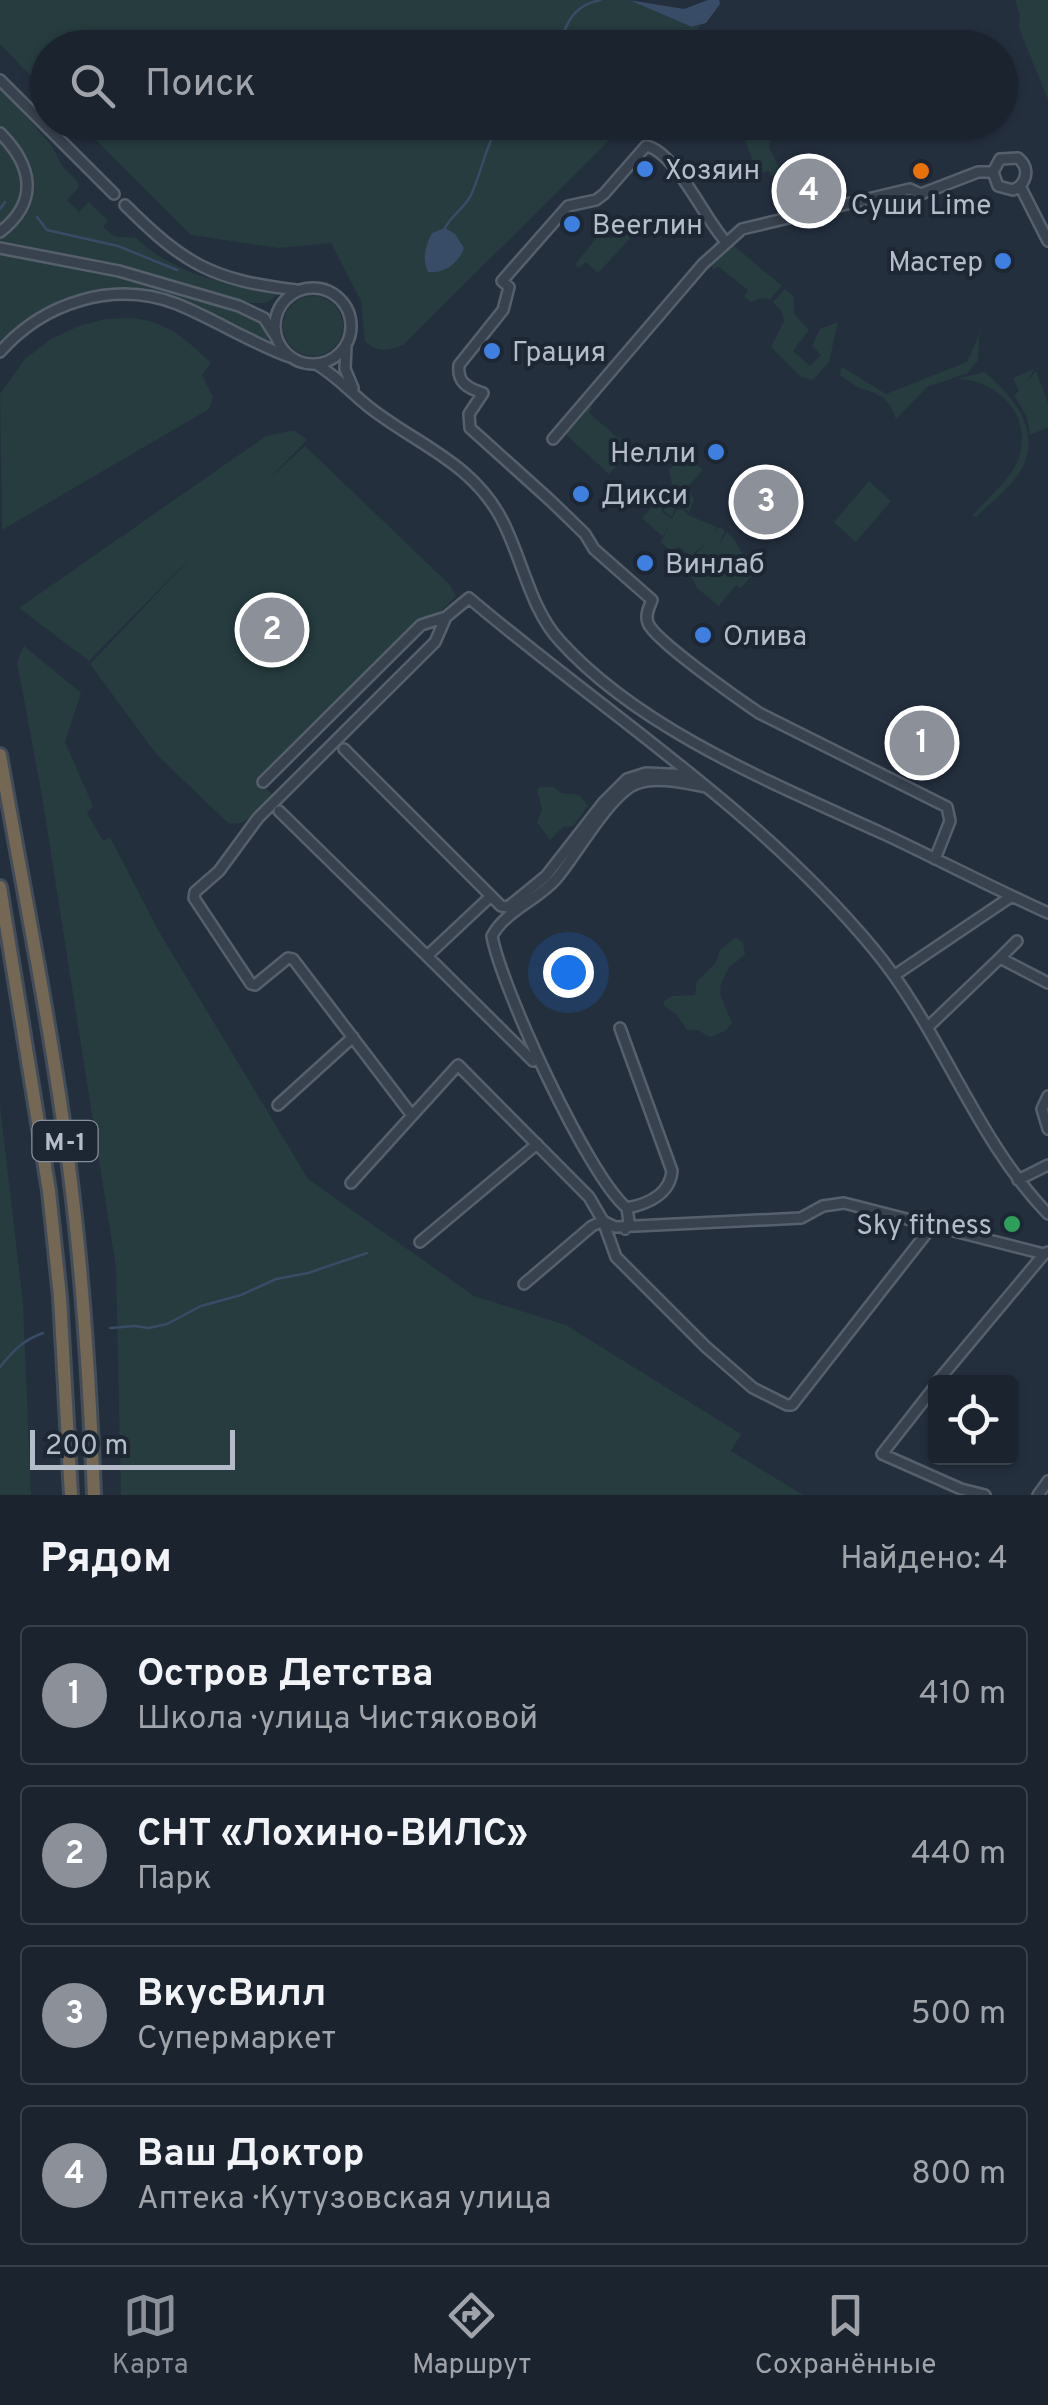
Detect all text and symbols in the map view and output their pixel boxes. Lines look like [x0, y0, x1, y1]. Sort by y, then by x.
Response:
search box [30, 30, 1018, 140]
icon: search [65, 58, 120, 113]
text: Поиск [145, 61, 256, 110]
place label: Хозяин [665, 154, 760, 190]
pin: 4 [776, 154, 842, 228]
marker: Хозяин [634, 158, 656, 180]
marker: Суши Lime [910, 160, 932, 182]
place label: Суши Lime [851, 189, 991, 225]
place label: Beerлин [592, 209, 703, 245]
marker: Beerлин [561, 213, 583, 235]
place label: Мастер [888, 246, 983, 282]
marker: Мастер [992, 250, 1014, 272]
place label: Грация [512, 336, 606, 372]
marker: Грация [481, 340, 503, 362]
place label: Нелли [610, 437, 696, 473]
marker: Нелли [705, 441, 727, 463]
pin: 3 [734, 464, 798, 540]
place label: Дикси [601, 479, 688, 515]
marker: Дикси [570, 483, 592, 505]
place label: Винлаб [665, 548, 765, 584]
marker: Винлаб [634, 552, 656, 574]
pin: 2 [240, 592, 304, 668]
place label: Олива [723, 620, 807, 656]
marker: Олива [692, 624, 714, 646]
pin: 1 [890, 706, 954, 780]
your location [543, 947, 594, 998]
road number: М-1 [32, 1121, 98, 1161]
place label: Sky fitness [856, 1209, 992, 1245]
marker: Sky fitness [1001, 1213, 1023, 1235]
map controls [928, 1375, 1018, 1465]
button: locate [928, 1375, 1018, 1465]
scale bar [30, 1425, 235, 1470]
text: 200 m [45, 1429, 128, 1465]
text: Рядом [40, 1534, 172, 1587]
text: Найдено: 4 [840, 1540, 1008, 1580]
text: Остров Детства [137, 1651, 434, 1700]
text: 1 [68, 1675, 81, 1715]
text: 410 m [919, 1675, 1006, 1715]
text: Школа · улица Чистяковой [137, 1700, 538, 1740]
text: СНТ «Лохино-ВИЛС» [137, 1811, 528, 1860]
text: 2 [65, 1835, 84, 1875]
text: 440 m [911, 1835, 1006, 1875]
text: Парк [137, 1860, 212, 1900]
text: ВкусВилл [137, 1971, 326, 2020]
text: 3 [65, 1995, 84, 2035]
text: 500 m [911, 1995, 1006, 2035]
text: Супермаркет [137, 2020, 336, 2060]
text: Ваш Доктор [137, 2131, 365, 2180]
text: 4 [64, 2155, 85, 2195]
text: 800 m [911, 2155, 1006, 2195]
text: Аптека · Кутузовская улица [137, 2180, 551, 2220]
tab: Карта [112, 2288, 188, 2384]
tab: Маршрут [412, 2288, 531, 2384]
tab: Сохранённые [755, 2288, 936, 2384]

